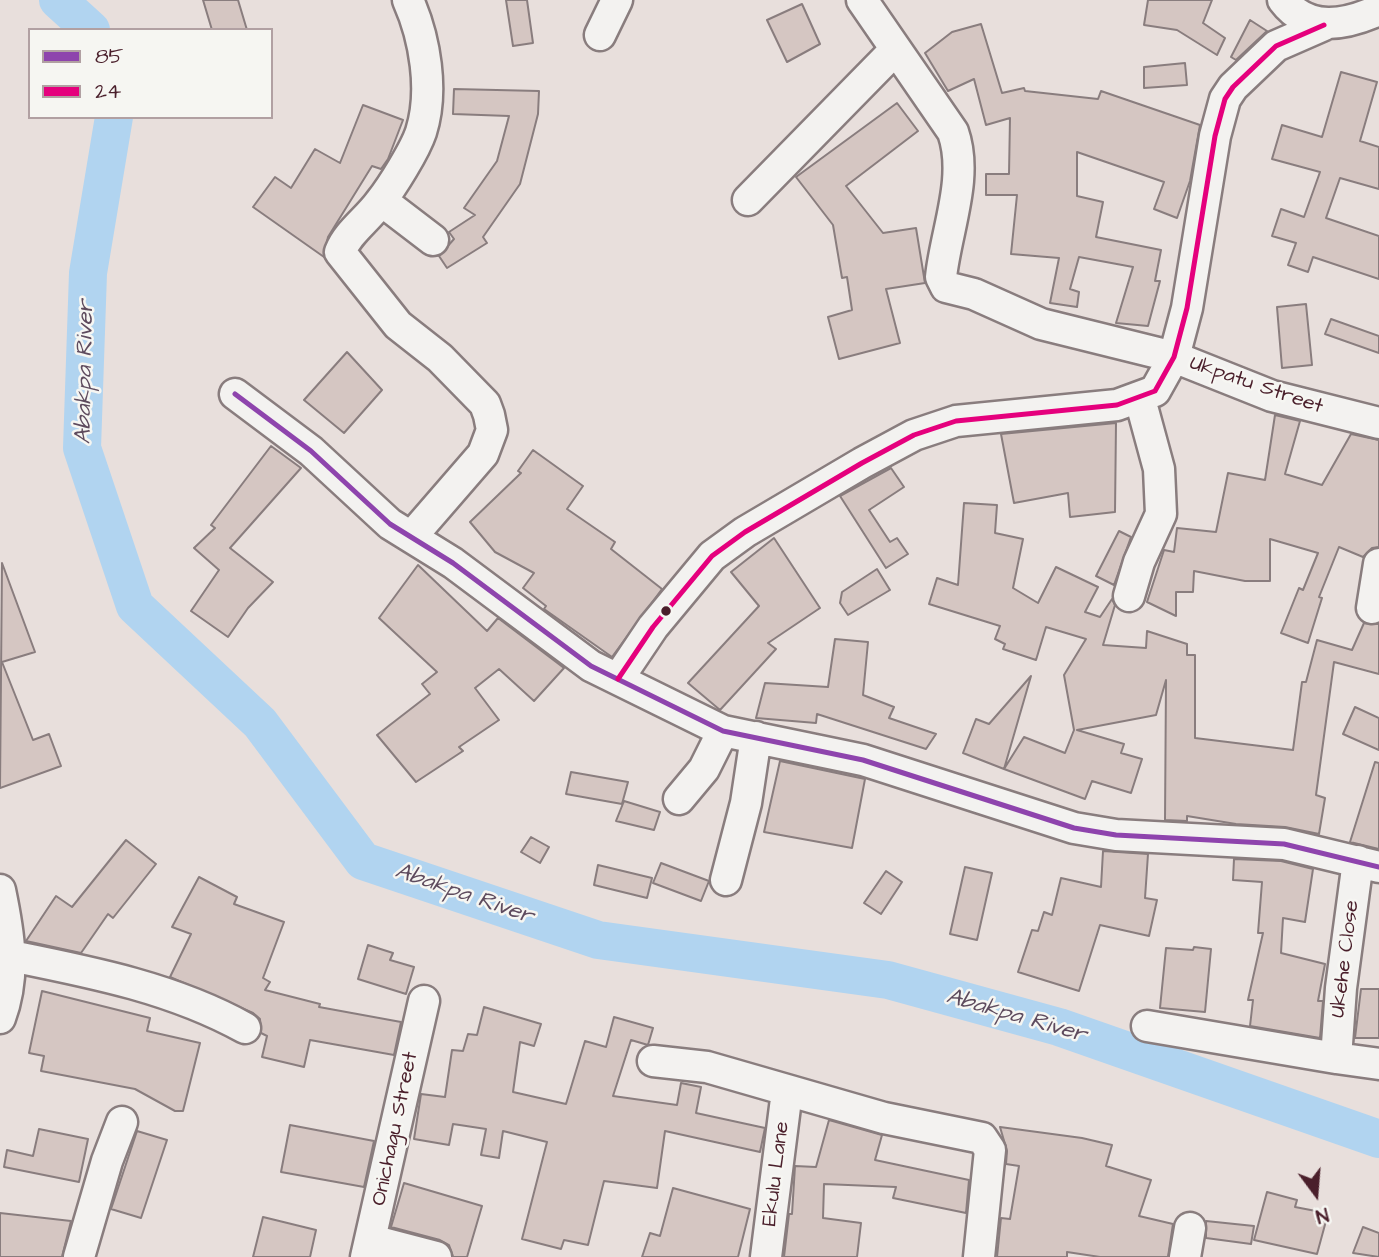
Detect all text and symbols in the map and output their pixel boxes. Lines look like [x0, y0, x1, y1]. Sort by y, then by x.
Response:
legend [28, 28, 273, 119]
text: 85 [95, 42, 124, 71]
text: 24 [95, 77, 121, 106]
water label: Abakpa River [71, 300, 101, 444]
street label: Ukpatu Street [1186, 351, 1326, 421]
unlabelled marker [659, 604, 673, 618]
water label: Abakpa River [391, 858, 537, 932]
street label: Ukehe Close [1326, 899, 1366, 1019]
water label: Abakpa River [943, 984, 1089, 1050]
street label: Onichagu Street [367, 1050, 425, 1208]
street label: Ekulu Lane [758, 1120, 796, 1228]
north arrow [1281, 1159, 1351, 1229]
text: N [1312, 1200, 1331, 1229]

